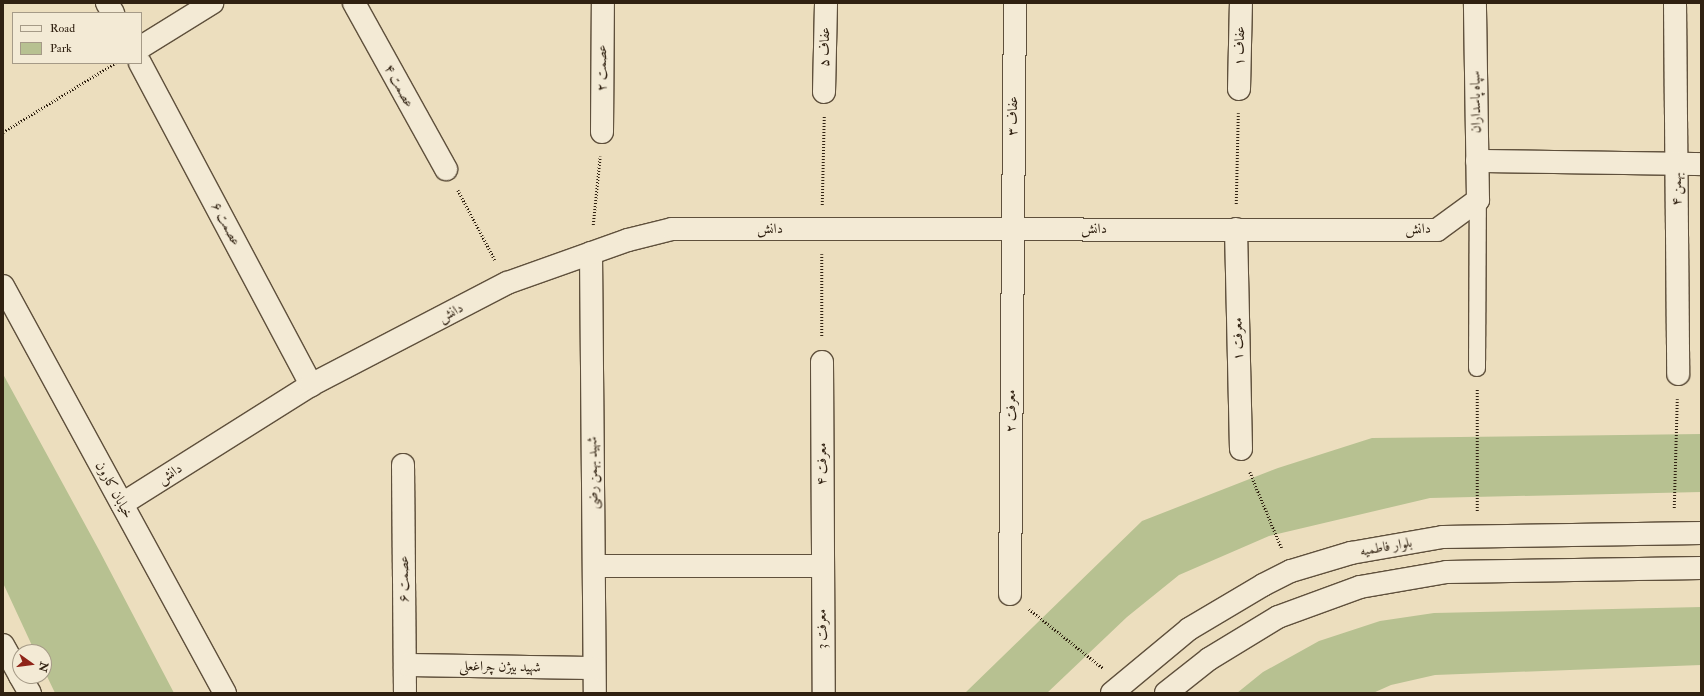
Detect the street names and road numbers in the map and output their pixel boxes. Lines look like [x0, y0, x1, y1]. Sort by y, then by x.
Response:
street label: عفاف ۱ [1231, 26, 1249, 66]
street label: عفاف ۵ [816, 27, 834, 67]
street label: عصمت ۲ [594, 45, 610, 91]
street label: عصمت ۴ [380, 61, 418, 111]
street label: سپاه پاسداران [1467, 70, 1485, 134]
street label: عفاف ۳ [1004, 96, 1022, 136]
street label: بهمن ۴ [1669, 172, 1685, 206]
street label: عصمت ۶ [208, 199, 244, 249]
street label: دانش [1405, 220, 1431, 238]
street label: دانش [757, 221, 783, 237]
street label: دانش [1081, 221, 1107, 237]
street label: دانش [436, 300, 466, 326]
street label: معرفت ۱ [1229, 317, 1247, 361]
street label: معرفت ۲ [1003, 389, 1019, 433]
street label: شهید بهمن رضی [584, 436, 602, 510]
street label: معرفت ۴ [814, 442, 830, 486]
street label: خیابان کارون [91, 459, 137, 521]
street label: دانش [155, 460, 185, 488]
street label: بلوار فاطمیه [1359, 534, 1413, 560]
street label: عصمت ۶ [396, 556, 412, 602]
street label: معرفت 3 [813, 609, 831, 649]
street label: شهید بیژن چراغعلی [459, 658, 541, 676]

